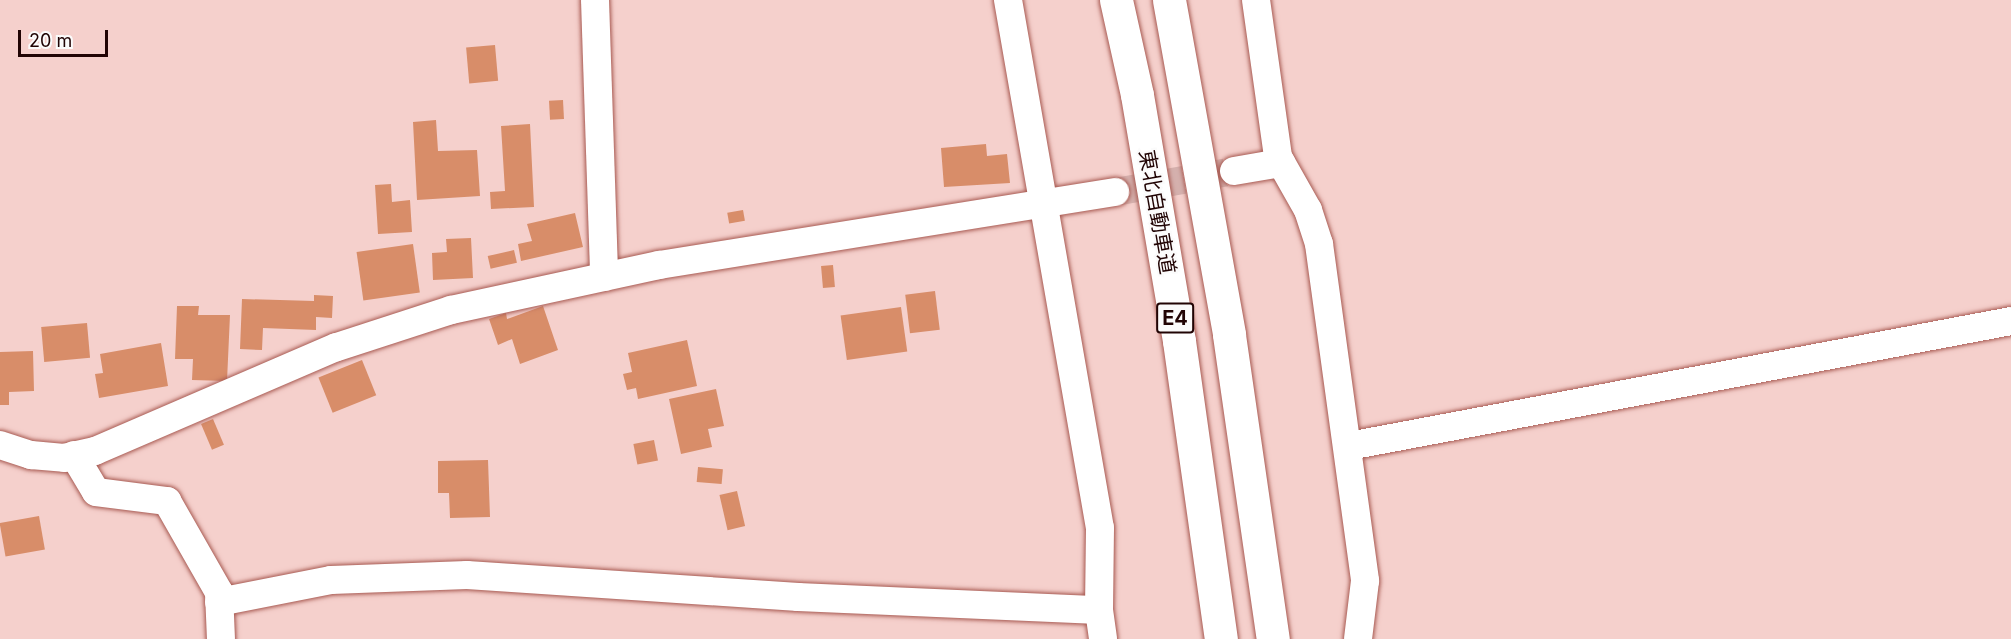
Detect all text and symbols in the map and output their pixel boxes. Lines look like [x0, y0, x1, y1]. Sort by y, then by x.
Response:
scale bar [21, 18, 111, 56]
text: 20 m [29, 30, 72, 51]
street label: 東北自動車道 [1134, 148, 1180, 276]
road number: E4 [1156, 301, 1194, 335]

